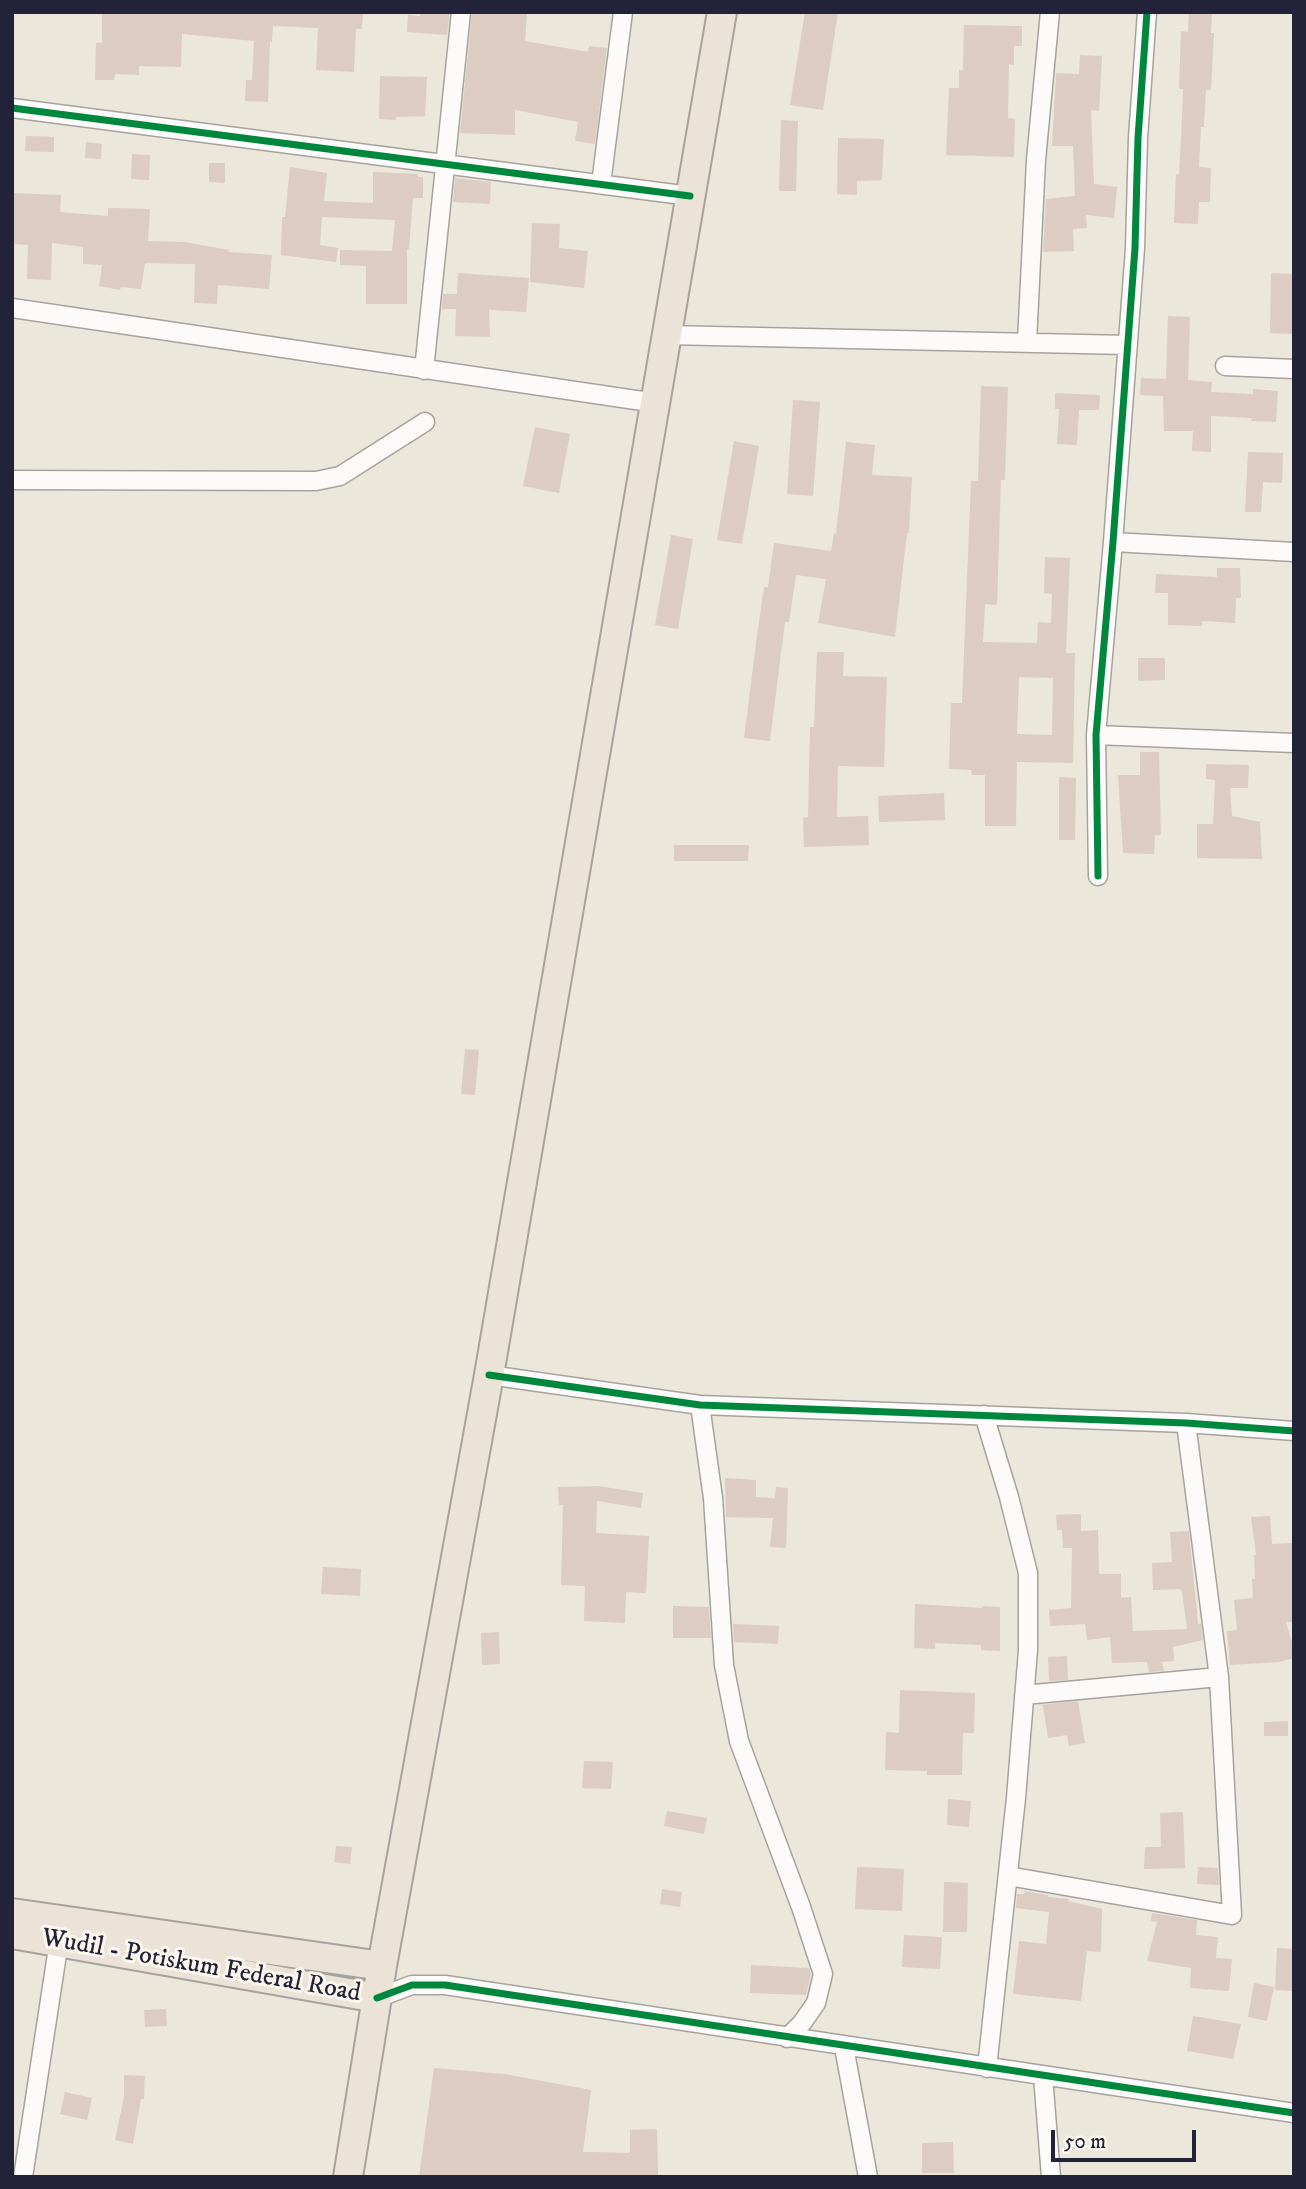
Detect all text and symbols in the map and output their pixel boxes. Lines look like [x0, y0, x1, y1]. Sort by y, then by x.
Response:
street label: Wudil - Potiskum Federal Road [39, 1924, 363, 2010]
scale bar [1054, 2116, 1199, 2160]
text: 50 m [1064, 2129, 1106, 2155]

